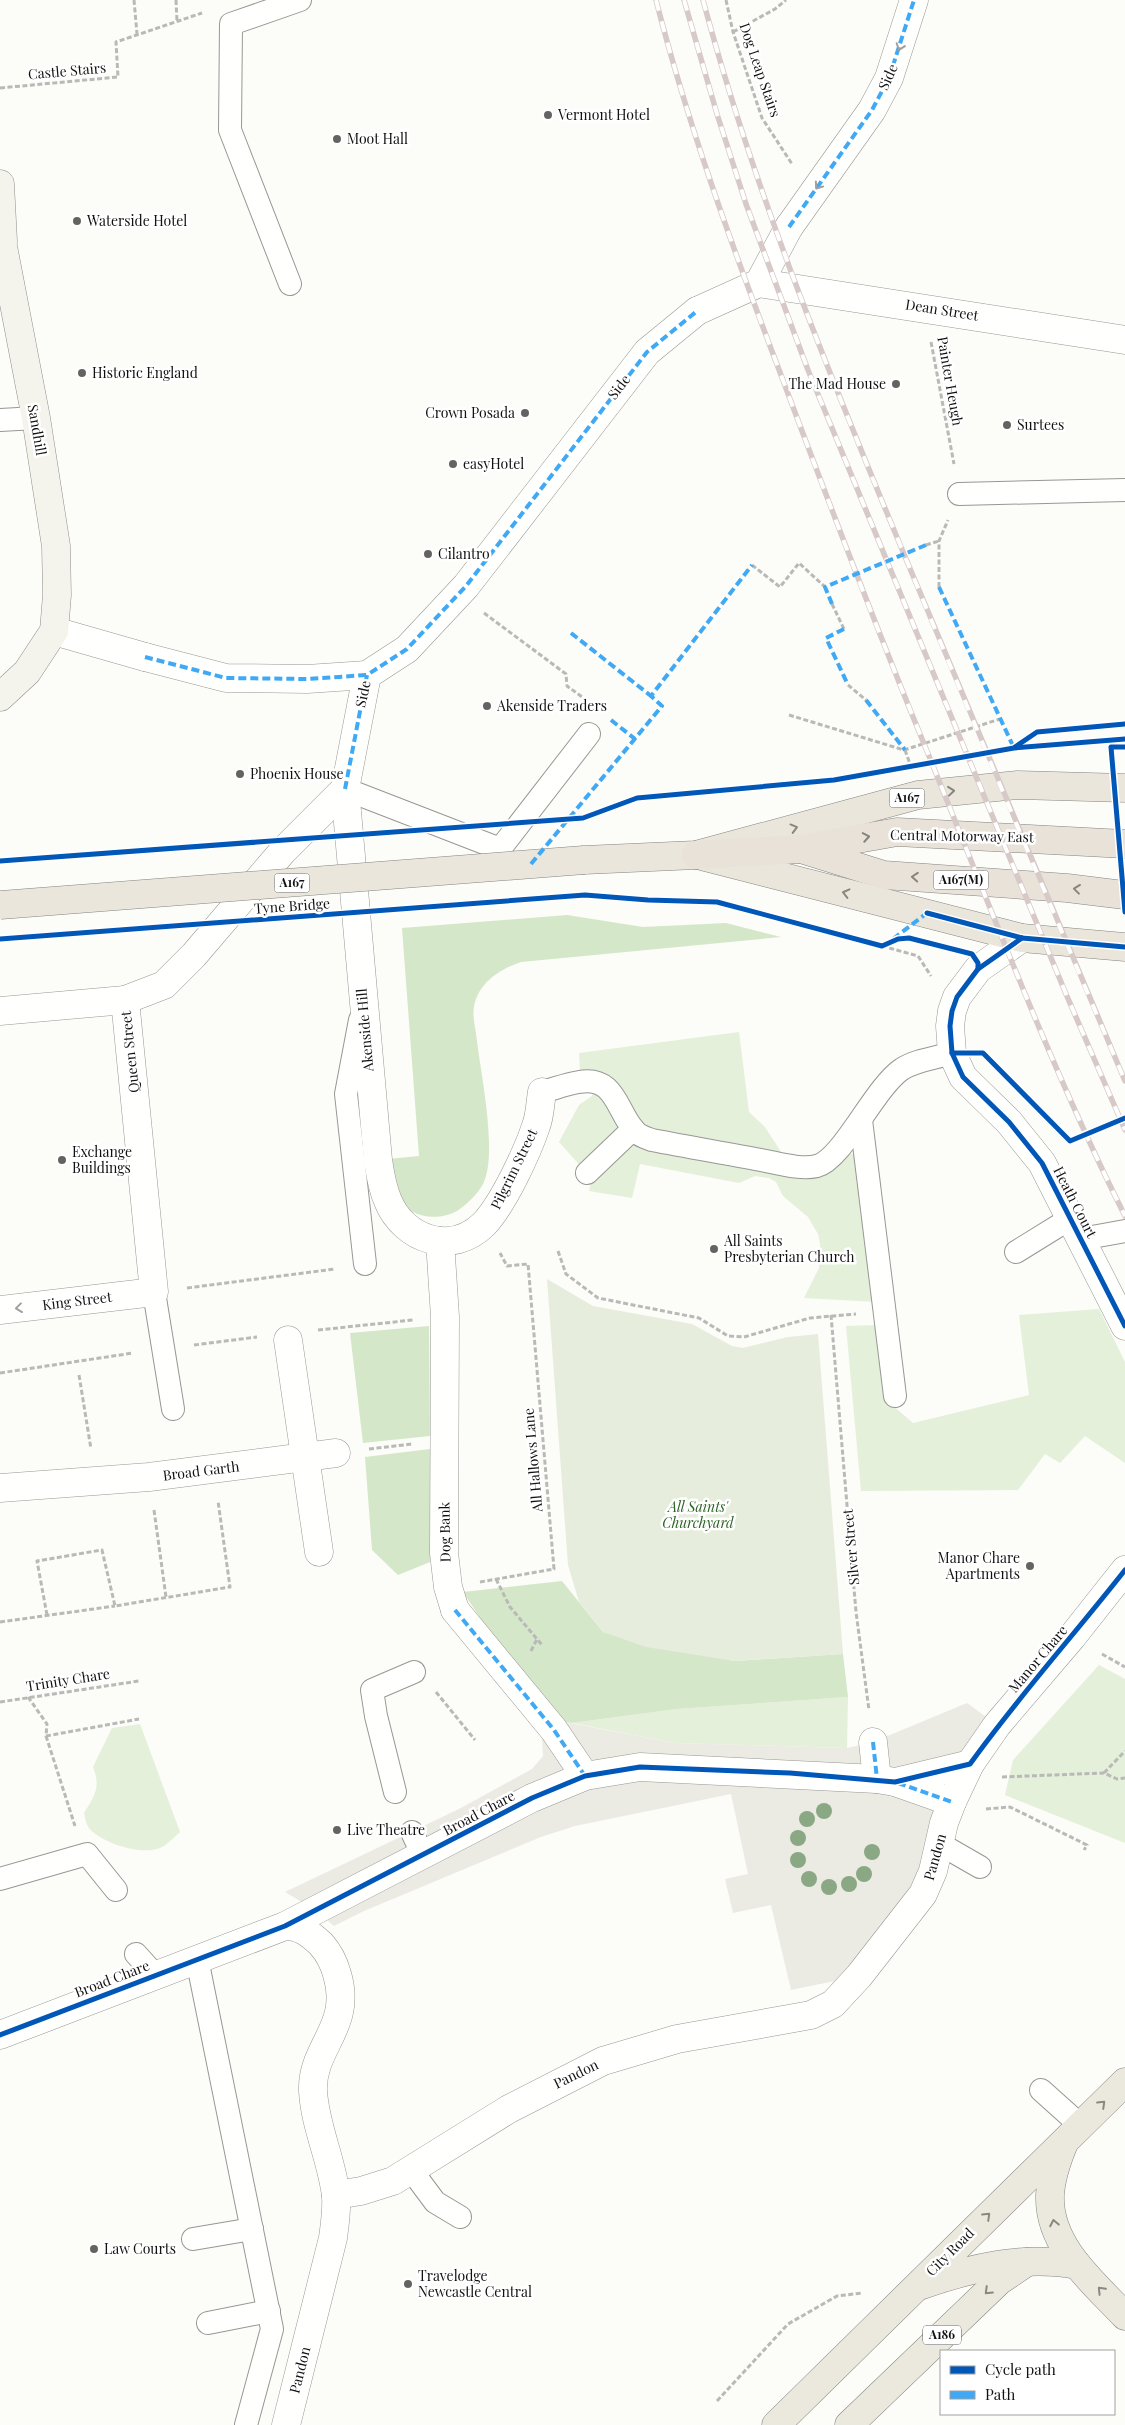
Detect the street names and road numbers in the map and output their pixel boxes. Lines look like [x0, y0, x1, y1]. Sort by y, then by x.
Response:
street label: Dog Leap Stairs [735, 20, 786, 120]
street label: Castle Stairs [27, 58, 107, 83]
street label: Side [873, 61, 902, 93]
street label: Dean Street [904, 294, 981, 325]
street label: Painter Heugh [933, 335, 968, 428]
street label: Side [603, 370, 634, 403]
street label: Sandhill [24, 403, 51, 457]
street label: Side [350, 679, 375, 709]
road number: A167 [890, 788, 924, 808]
street label: Central Motorway East [890, 825, 1035, 846]
road number: A167(M) [934, 870, 988, 890]
road number: A167 [274, 874, 310, 892]
street label: Tyne Bridge [253, 893, 331, 918]
street label: Akenside Hill [351, 988, 378, 1073]
street label: Queen Street [116, 1009, 143, 1094]
street label: Pilgrim Street [486, 1124, 542, 1212]
street label: Heath Court [1049, 1163, 1102, 1242]
street label: King Street [41, 1287, 114, 1314]
street label: All Hallows Lane [518, 1407, 547, 1514]
street label: Broad Garth [162, 1456, 241, 1485]
street label: Dog Bank [434, 1501, 455, 1562]
street label: Silver Street [838, 1507, 863, 1586]
street label: Manor Chare [1004, 1621, 1071, 1696]
street label: Trinity Chare [25, 1664, 111, 1695]
street label: Broad Chare [440, 1786, 518, 1839]
street label: Pandon [919, 1831, 950, 1882]
street label: Broad Chare [72, 1956, 152, 2002]
street label: Pandon [550, 2054, 602, 2093]
street label: City Road [921, 2223, 978, 2280]
road number: A186 [923, 2326, 961, 2344]
street label: Pandon [285, 2344, 315, 2395]

